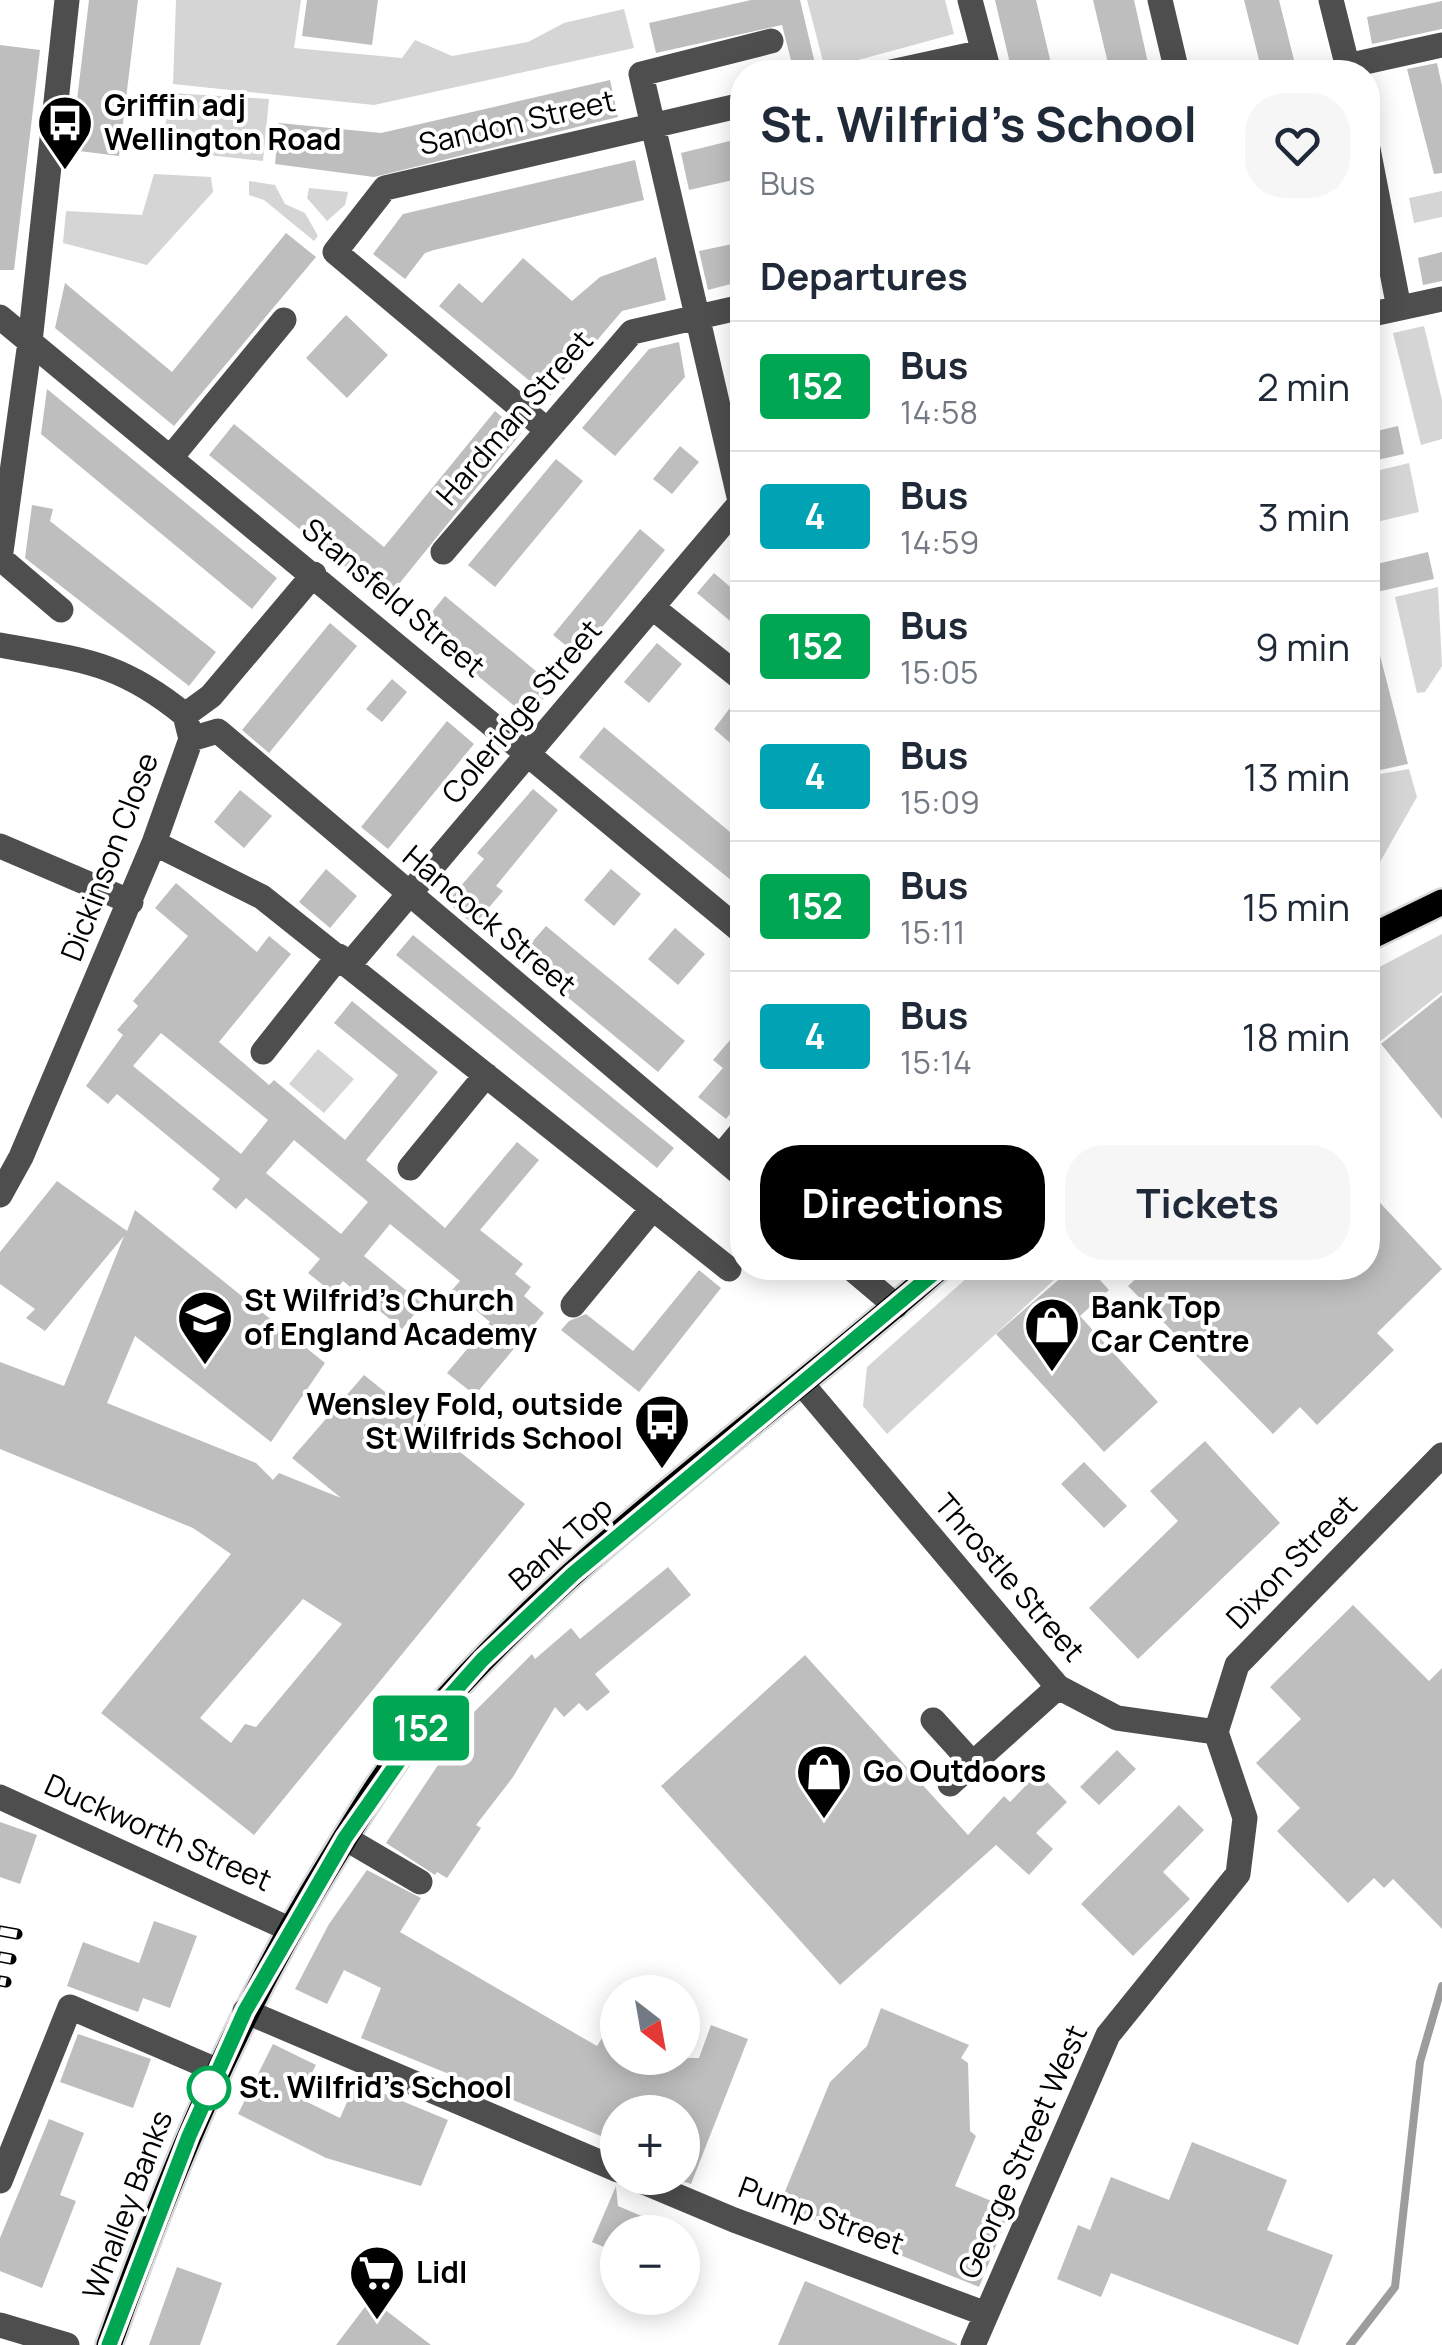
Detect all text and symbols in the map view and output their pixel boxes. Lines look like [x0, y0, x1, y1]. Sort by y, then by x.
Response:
street label: Sandon Street [414, 79, 619, 164]
place label: Griffin adj Wellington Road [104, 84, 342, 159]
text: St. Wilfrid's School [760, 91, 1197, 156]
bus stop icon: Griffin adj Wellington Road [35, 93, 95, 172]
button: heart [1245, 93, 1350, 198]
text: Bus [760, 161, 815, 205]
text: Departures [760, 249, 968, 301]
street label: Hardman Street [426, 321, 601, 513]
text: Bus [900, 338, 968, 390]
text: 2 min [1257, 360, 1350, 412]
text: 152 [787, 362, 843, 410]
text: 14:58 [900, 390, 978, 434]
text: Bus [900, 468, 968, 520]
text: 3 min [1258, 490, 1350, 542]
text: 4 [804, 492, 826, 540]
street label: Stansfeld Street [294, 508, 494, 686]
text: 14:59 [900, 520, 979, 564]
text: Bus [900, 598, 968, 650]
street label: Coleridge Street [432, 610, 610, 812]
text: 9 min [1255, 620, 1350, 672]
text: 152 [787, 622, 843, 670]
text: 15:05 [900, 650, 979, 694]
text: Bus [900, 728, 968, 780]
street label: Dickinson Close [50, 746, 167, 967]
text: 13 min [1243, 750, 1350, 802]
text: 4 [804, 752, 826, 800]
text: 15:09 [900, 780, 980, 824]
street label: Hancock Street [395, 835, 585, 1004]
text: Bus [900, 858, 968, 910]
text: 15 min [1242, 880, 1350, 932]
text: 152 [787, 882, 843, 930]
text: 15:11 [900, 910, 966, 954]
text: Bus [900, 988, 968, 1040]
text: 18 min [1242, 1010, 1350, 1062]
text: 4 [804, 1012, 826, 1060]
text: 15:14 [900, 1040, 972, 1084]
button: Directions [760, 1145, 1045, 1260]
button: Tickets [1065, 1145, 1350, 1260]
place label: St Wilfrid's Church of England Academy [244, 1279, 537, 1354]
place label: Bank Top Car Centre [1091, 1286, 1250, 1361]
school or university icon: St Wilfrid's Church of England Academy [175, 1288, 235, 1367]
shop icon: Bank Top Car Centre [1022, 1295, 1082, 1374]
place label: Wensley Fold, outside St Wilfrids School [307, 1383, 623, 1458]
bus stop icon: Wensley Fold, outside St Wilfrids School [632, 1392, 692, 1471]
street label: Throstle Street [926, 1484, 1095, 1670]
street label: Dixon Street [1216, 1485, 1365, 1637]
street label: Bank Top [499, 1486, 621, 1599]
line badge: 152 [364, 1696, 478, 1760]
text: 152 [393, 1704, 449, 1752]
shop icon: Go Outdoors [794, 1742, 854, 1821]
place label: Go Outdoors [863, 1750, 1046, 1791]
street label: Duckworth Street [39, 1763, 279, 1900]
north arrow [600, 1975, 700, 2075]
map controls [600, 1975, 700, 2315]
street label: George Street West [947, 2018, 1096, 2285]
place label: St. Wilfrid's School [239, 2066, 512, 2107]
marker: St. Wilfrid's School [188, 2067, 230, 2109]
button: + [600, 2095, 700, 2195]
street label: Whalley Banks [72, 2104, 181, 2305]
street label: Pump Street [733, 2166, 910, 2263]
button: − [600, 2215, 700, 2315]
supermarket icon: Lidl [347, 2243, 407, 2322]
place label: Lidl [416, 2251, 467, 2292]

